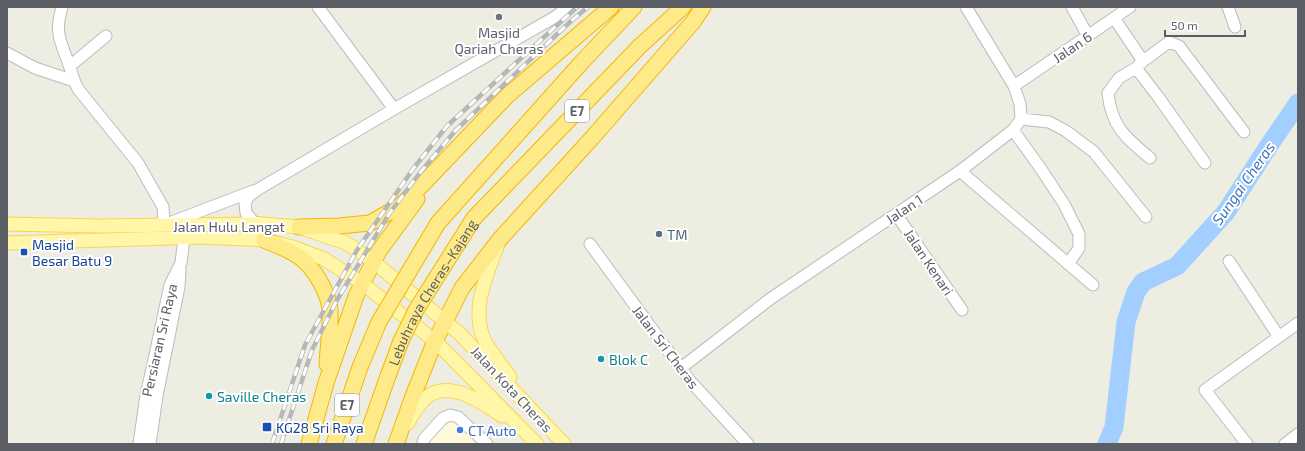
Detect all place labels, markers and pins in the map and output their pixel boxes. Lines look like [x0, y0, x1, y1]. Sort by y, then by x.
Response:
marker: Masjid Qariah Cheras [494, 12, 504, 22]
place label: Masjid Qariah Cheras [454, 24, 544, 57]
place label: TM [667, 226, 687, 243]
marker: TM [654, 229, 664, 239]
place label: Masjid Besar Batu 9 [32, 236, 112, 269]
marker: Masjid Besar Batu 9 [19, 247, 29, 257]
place label: Blok C [609, 351, 648, 368]
marker: Blok C [596, 354, 606, 364]
place label: Saville Cheras [217, 388, 306, 405]
marker: Saville Cheras [204, 391, 214, 401]
place label: KG28 Sri Raya [276, 419, 364, 436]
marker: KG28 Sri Raya [261, 421, 273, 433]
place label: CT Auto [468, 422, 517, 439]
marker: CT Auto [455, 425, 465, 435]

